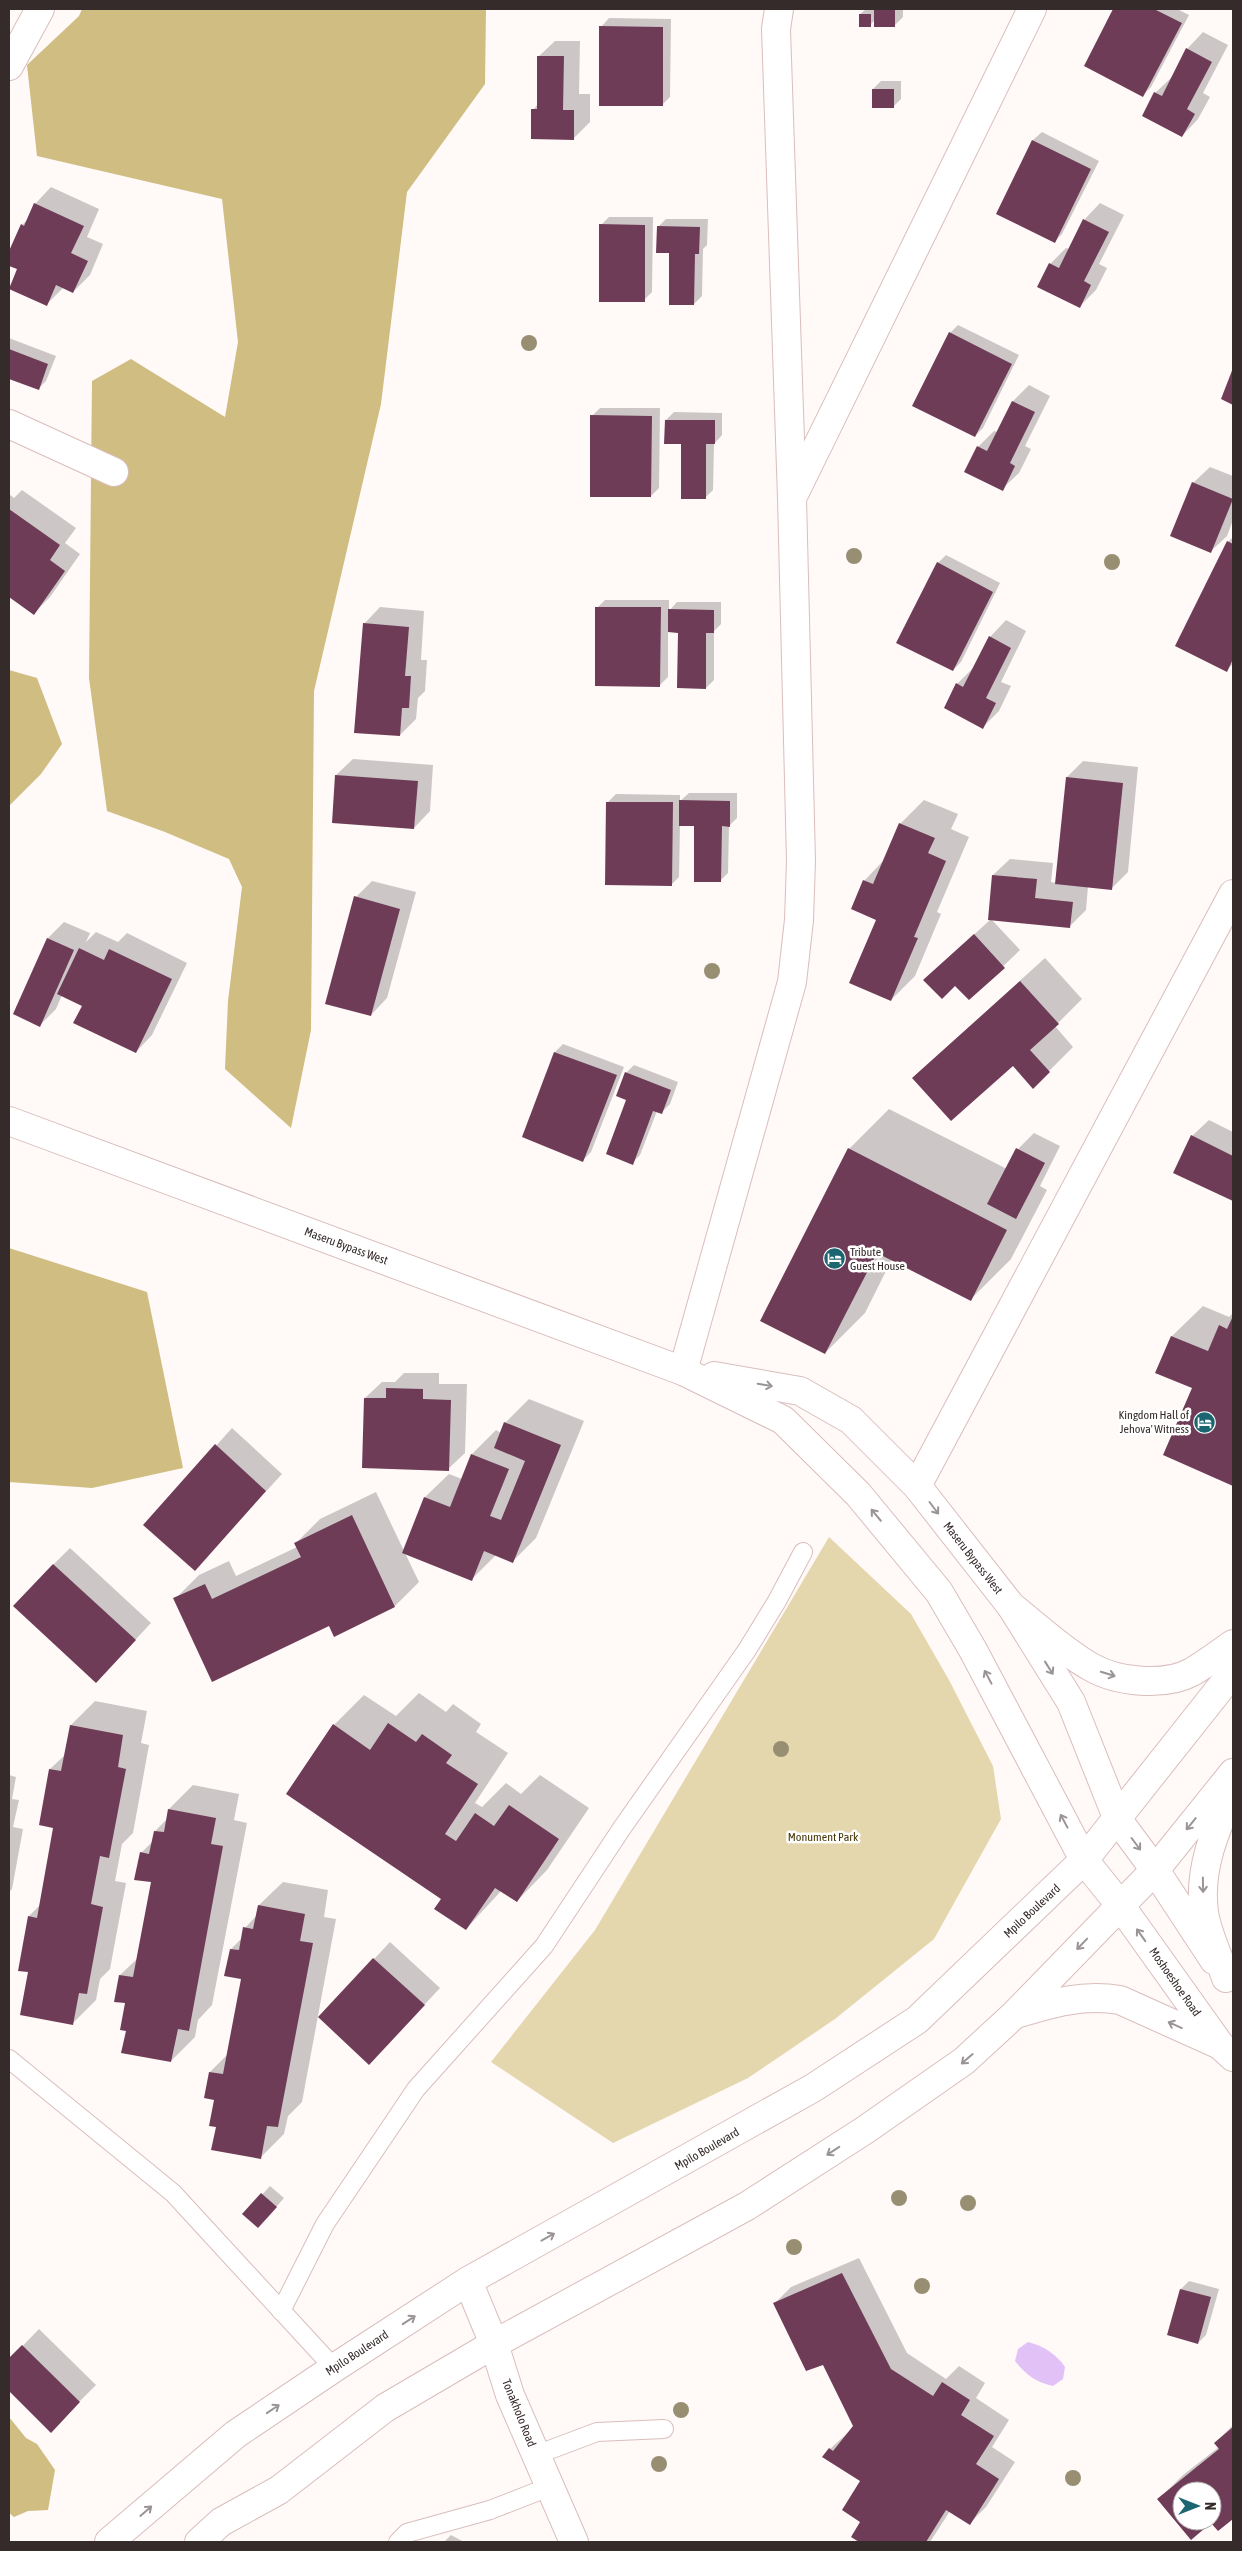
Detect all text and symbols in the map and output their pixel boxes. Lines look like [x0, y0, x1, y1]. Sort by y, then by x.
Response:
street label: Maseru Bypass West [302, 1224, 390, 1268]
place label: Tribute Guest House [850, 1245, 905, 1273]
hotel icon: Tribute Guest House [822, 1247, 846, 1271]
one-way arrow [757, 1380, 773, 1390]
place label: Kingdom Hall of Jehova' Witness [1118, 1408, 1190, 1436]
hotel icon: Kingdom Hall of Jehova' Witness [1193, 1410, 1217, 1434]
one-way arrow [928, 1501, 939, 1514]
one-way arrow [871, 1509, 882, 1522]
street label: Maseru Bypass West [940, 1519, 1006, 1597]
one-way arrow [1045, 1660, 1055, 1674]
one-way arrow [1099, 1669, 1115, 1679]
one-way arrow [983, 1670, 993, 1685]
one-way arrow [1059, 1814, 1068, 1829]
one-way arrow [1186, 1818, 1197, 1831]
park label: Monument Park [788, 1830, 859, 1844]
one-way arrow [1130, 1837, 1141, 1850]
one-way arrow [1198, 1876, 1208, 1893]
street label: Mpilo Boulevard [1001, 1881, 1063, 1941]
one-way arrow [1136, 1928, 1146, 1942]
one-way arrow [1076, 1938, 1088, 1951]
street label: Moshoeshoe Road [1146, 1945, 1204, 2019]
one-way arrow [1168, 2020, 1183, 2030]
one-way arrow [960, 2053, 973, 2064]
street label: Mpilo Boulevard [672, 2125, 742, 2173]
one-way arrow [826, 2145, 840, 2156]
one-way arrow [541, 2232, 556, 2242]
one-way arrow [401, 2315, 415, 2325]
street label: Mpilo Boulevard [323, 2328, 391, 2378]
street label: Tonakholo Road [499, 2377, 539, 2449]
one-way arrow [266, 2404, 280, 2414]
north arrow [1172, 2481, 1222, 2531]
text: N [1202, 2502, 1218, 2510]
one-way arrow [140, 2505, 153, 2516]

